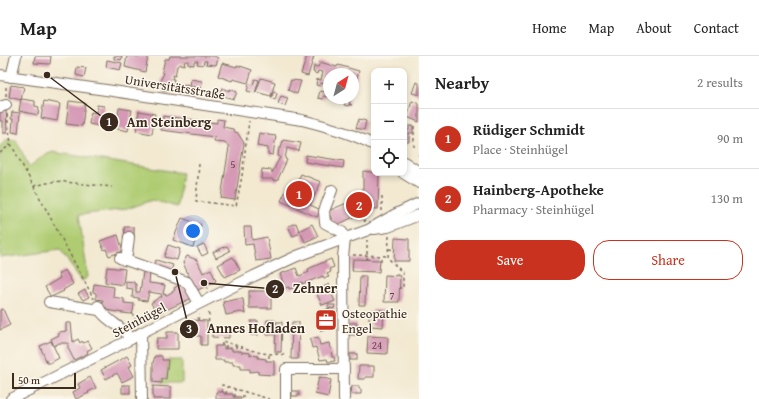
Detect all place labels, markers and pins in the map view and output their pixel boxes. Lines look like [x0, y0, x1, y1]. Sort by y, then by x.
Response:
callout: Am Steinberg [99, 109, 219, 135]
pin: 1 [286, 179, 312, 209]
pin: 2 [346, 190, 372, 220]
callout: Zehner [265, 276, 345, 302]
place label: Osteopathie Engel [342, 304, 407, 338]
office icon: Osteopathie Engel [313, 307, 339, 333]
callout: Annes Hofladen [179, 316, 313, 342]

